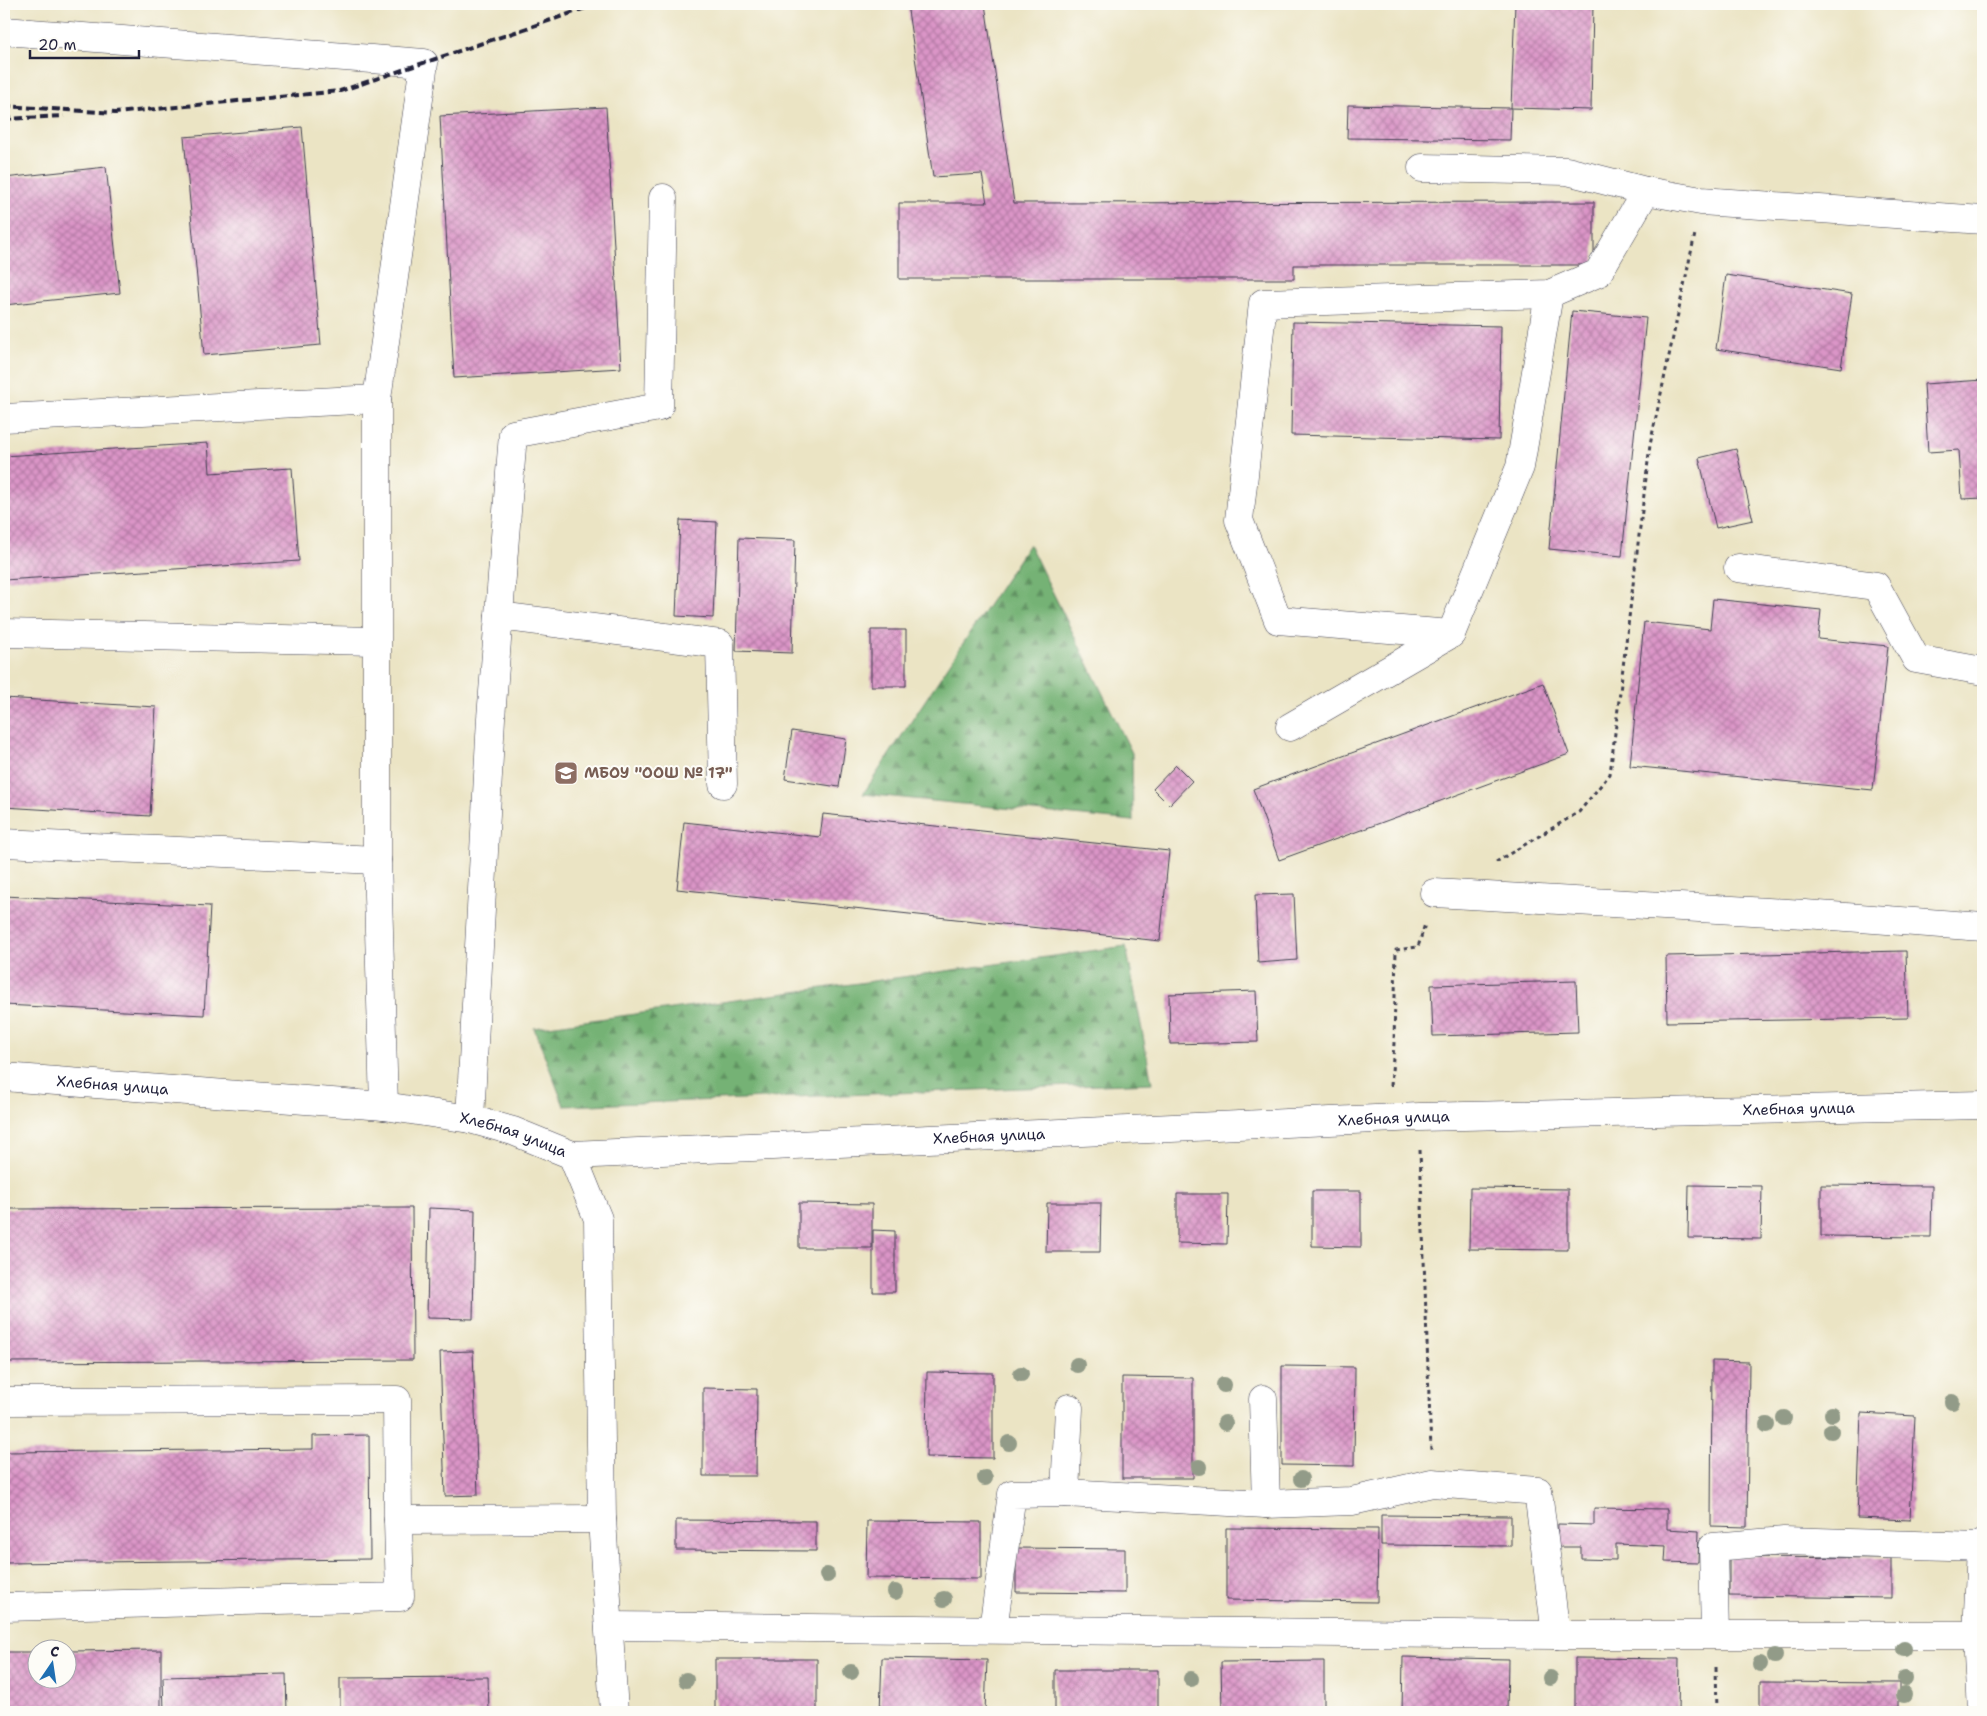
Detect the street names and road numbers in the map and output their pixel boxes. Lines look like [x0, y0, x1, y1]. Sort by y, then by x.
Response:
street label: Хлебная улица [56, 1071, 170, 1100]
street label: Хлебная улица [1742, 1098, 1856, 1120]
street label: Хлебная улица [1337, 1106, 1451, 1131]
street label: Хлебная улица [458, 1108, 571, 1162]
street label: Хлебная улица [933, 1124, 1046, 1149]

